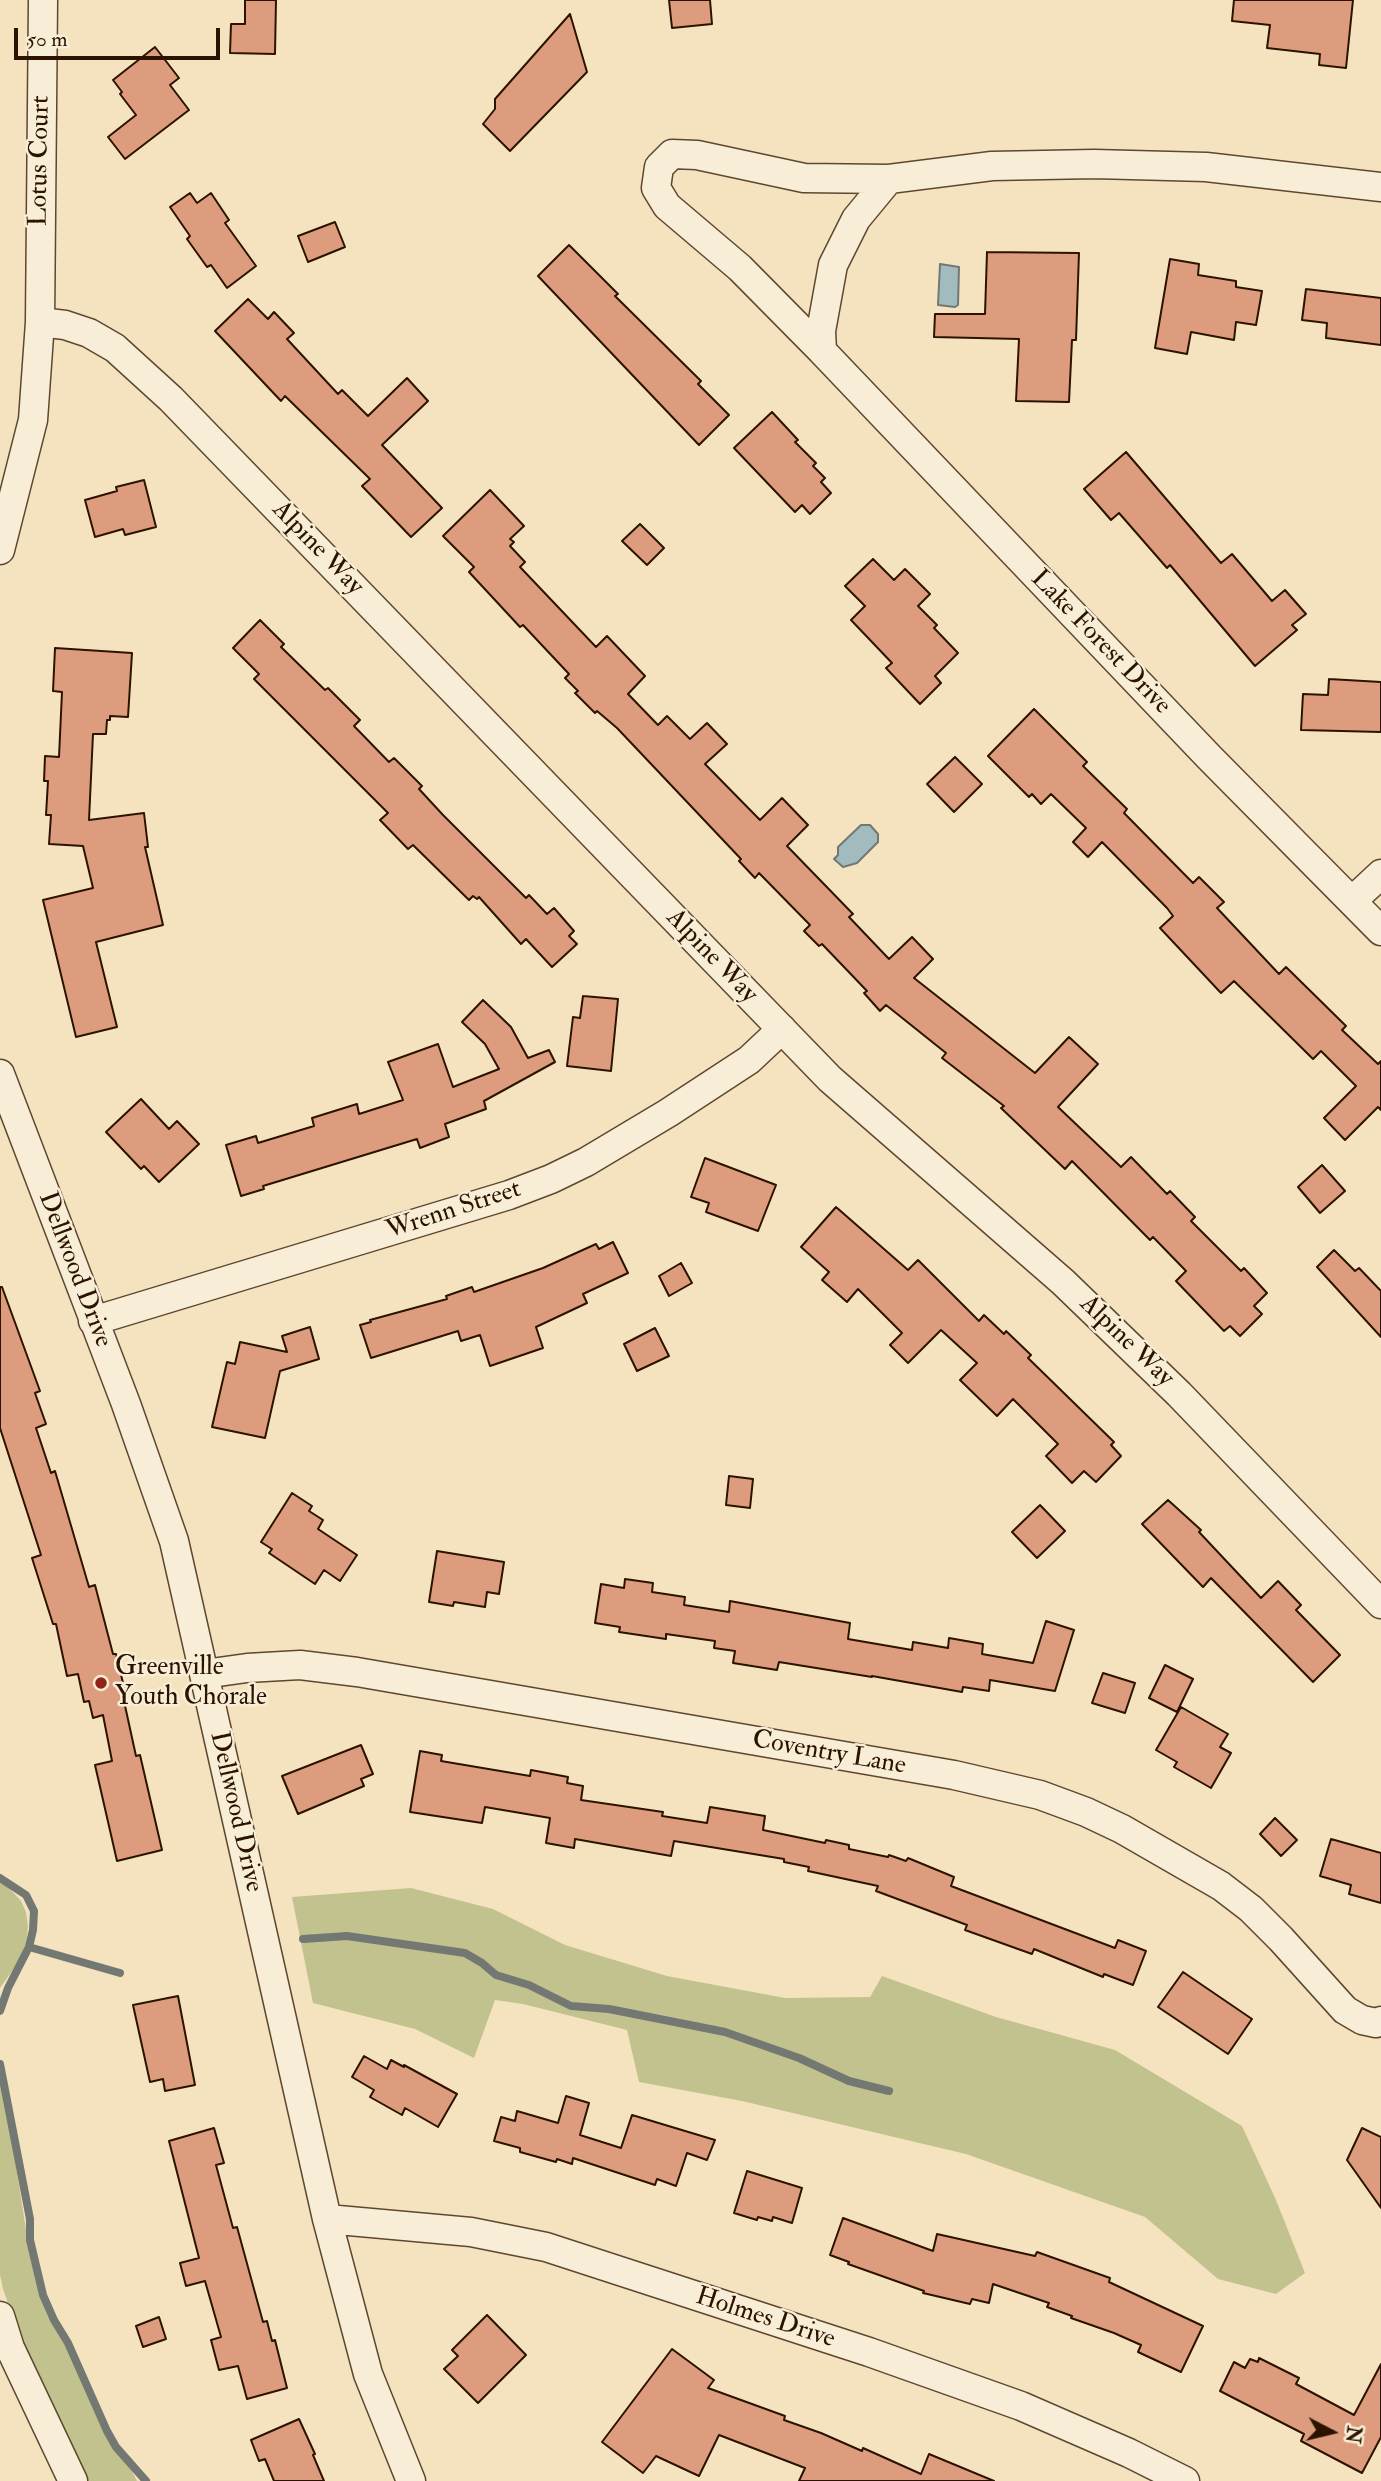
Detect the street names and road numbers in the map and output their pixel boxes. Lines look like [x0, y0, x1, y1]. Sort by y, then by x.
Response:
street label: Lotus Court [24, 95, 58, 227]
street label: Alpine Way [264, 495, 370, 603]
street label: Lake Forest Drive [1023, 564, 1177, 722]
street label: Alpine Way [658, 903, 764, 1011]
street label: Wrenn Street [383, 1175, 525, 1247]
street label: Dellwood Drive [30, 1188, 118, 1352]
street label: Alpine Way [1072, 1289, 1180, 1395]
street label: Coventry Lane [750, 1725, 908, 1783]
street label: Dellwood Drive [201, 1729, 269, 1895]
street label: Holmes Drive [691, 2282, 839, 2356]

